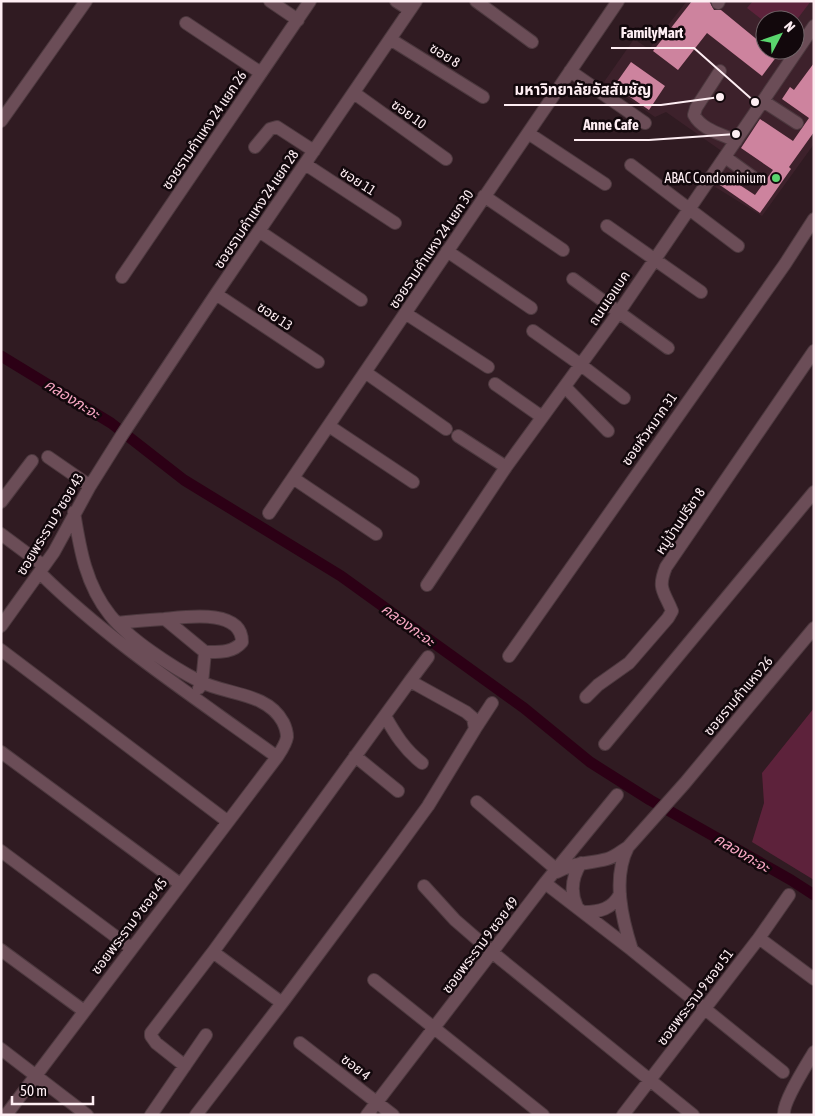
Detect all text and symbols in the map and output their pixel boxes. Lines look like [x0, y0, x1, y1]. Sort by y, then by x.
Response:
north arrow [755, 10, 805, 60]
callout: FamilyMart [611, 18, 694, 48]
text: N [781, 18, 799, 35]
text: FamilyMart [621, 24, 684, 41]
street label: ซอย 8 [427, 40, 463, 71]
street label: ซอยรามคำแหง 24 แยก 26 [158, 67, 250, 192]
callout: มหาวิทยาลัยอัสสัมชัญ [504, 75, 661, 105]
text: มหาวิทยาลัยอัสสัมชัญ [515, 81, 651, 98]
street label: ซอย 10 [388, 96, 430, 132]
callout: Anne Cafe [574, 110, 649, 140]
text: Anne Cafe [582, 116, 639, 133]
street label: ซอยรามคำแหง 24 แยก 28 [210, 146, 302, 271]
street label: ซอย 11 [337, 164, 379, 198]
place label: ABAC Condominium [664, 170, 766, 186]
marker: ABAC Condominium [770, 172, 782, 184]
street label: ซอยรามคำแหง 24 แยก 30 [385, 186, 477, 311]
street label: ถนนเอแบค [585, 268, 633, 328]
street label: ซอย 13 [254, 298, 296, 334]
water label: คลองกะจะ [42, 375, 105, 423]
street label: ซอยหัวหมาก 31 [618, 390, 680, 468]
street label: ซอยพระราม 9 ซอย 43 [13, 470, 87, 578]
street label: หมู่บ้านปรีชา 8 [652, 484, 709, 558]
water label: คลองกะจะ [378, 600, 440, 651]
street label: ซอยรามคำแหง 26 [700, 653, 776, 739]
water label: คลองกะจะ [711, 829, 775, 877]
street label: ซอยพระราม 9 ซอย 45 [88, 875, 170, 977]
street label: ซอยพระราม 9 ซอย 49 [439, 894, 521, 996]
street label: ซอยพระราม 9 ซอย 51 [654, 946, 736, 1048]
street label: ซอย 4 [338, 1051, 374, 1084]
scale bar [12, 1074, 94, 1106]
text: 50 m [20, 1082, 47, 1099]

